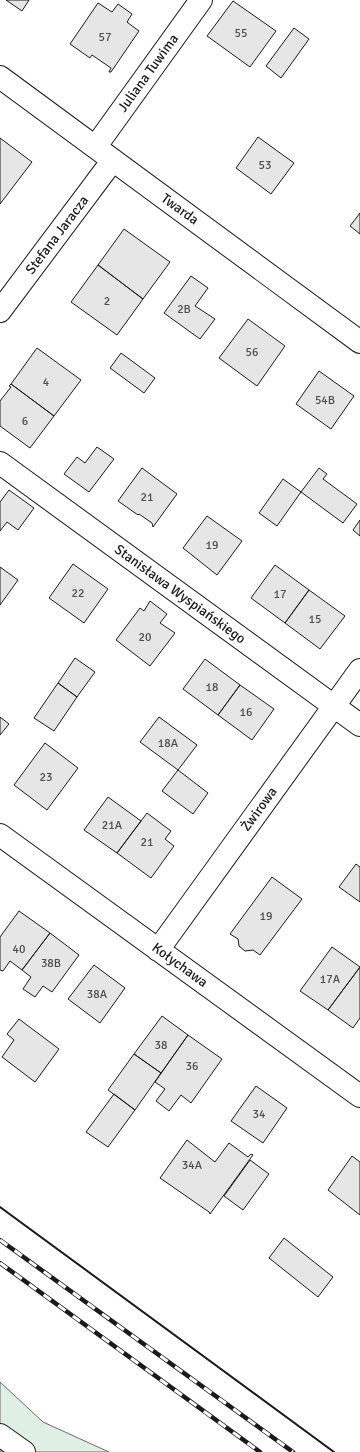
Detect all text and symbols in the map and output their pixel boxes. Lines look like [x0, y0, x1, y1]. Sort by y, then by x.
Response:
house number: 55 [235, 26, 247, 41]
house number: 57 [99, 30, 111, 45]
street label: Juliana Tuwima [114, 31, 182, 115]
house number: 53 [259, 158, 271, 173]
street label: Twarda [158, 190, 202, 228]
street label: Stefana Jaracza [22, 192, 92, 278]
house number: 2 [104, 294, 110, 309]
house number: 2B [177, 302, 191, 317]
house number: 56 [246, 345, 258, 360]
house number: 4 [43, 375, 50, 390]
house number: 54B [315, 393, 335, 408]
house number: 6 [22, 414, 28, 429]
house number: 21 [141, 490, 153, 505]
house number: 19 [206, 538, 218, 553]
street label: Stanisława Wyspiańskiego [111, 541, 249, 647]
house number: 22 [72, 586, 84, 601]
house number: 17 [274, 587, 286, 602]
house number: 15 [309, 612, 321, 627]
house number: 20 [139, 630, 151, 645]
house number: 18 [206, 680, 218, 695]
house number: 16 [240, 705, 252, 720]
house number: 18A [158, 736, 179, 751]
house number: 23 [40, 770, 52, 785]
street label: Żwirowa [237, 784, 281, 834]
house number: 21A [102, 818, 123, 833]
house number: 21 [141, 835, 153, 850]
house number: 19 [260, 909, 272, 924]
street label: Kołychawa [149, 939, 211, 991]
house number: 40 [13, 942, 25, 957]
house number: 38B [41, 956, 61, 971]
house number: 17A [320, 972, 341, 987]
house number: 38A [87, 987, 108, 1002]
house number: 38 [155, 1038, 167, 1053]
house number: 36 [186, 1059, 198, 1074]
house number: 34 [253, 1107, 266, 1122]
house number: 34A [182, 1158, 203, 1173]

